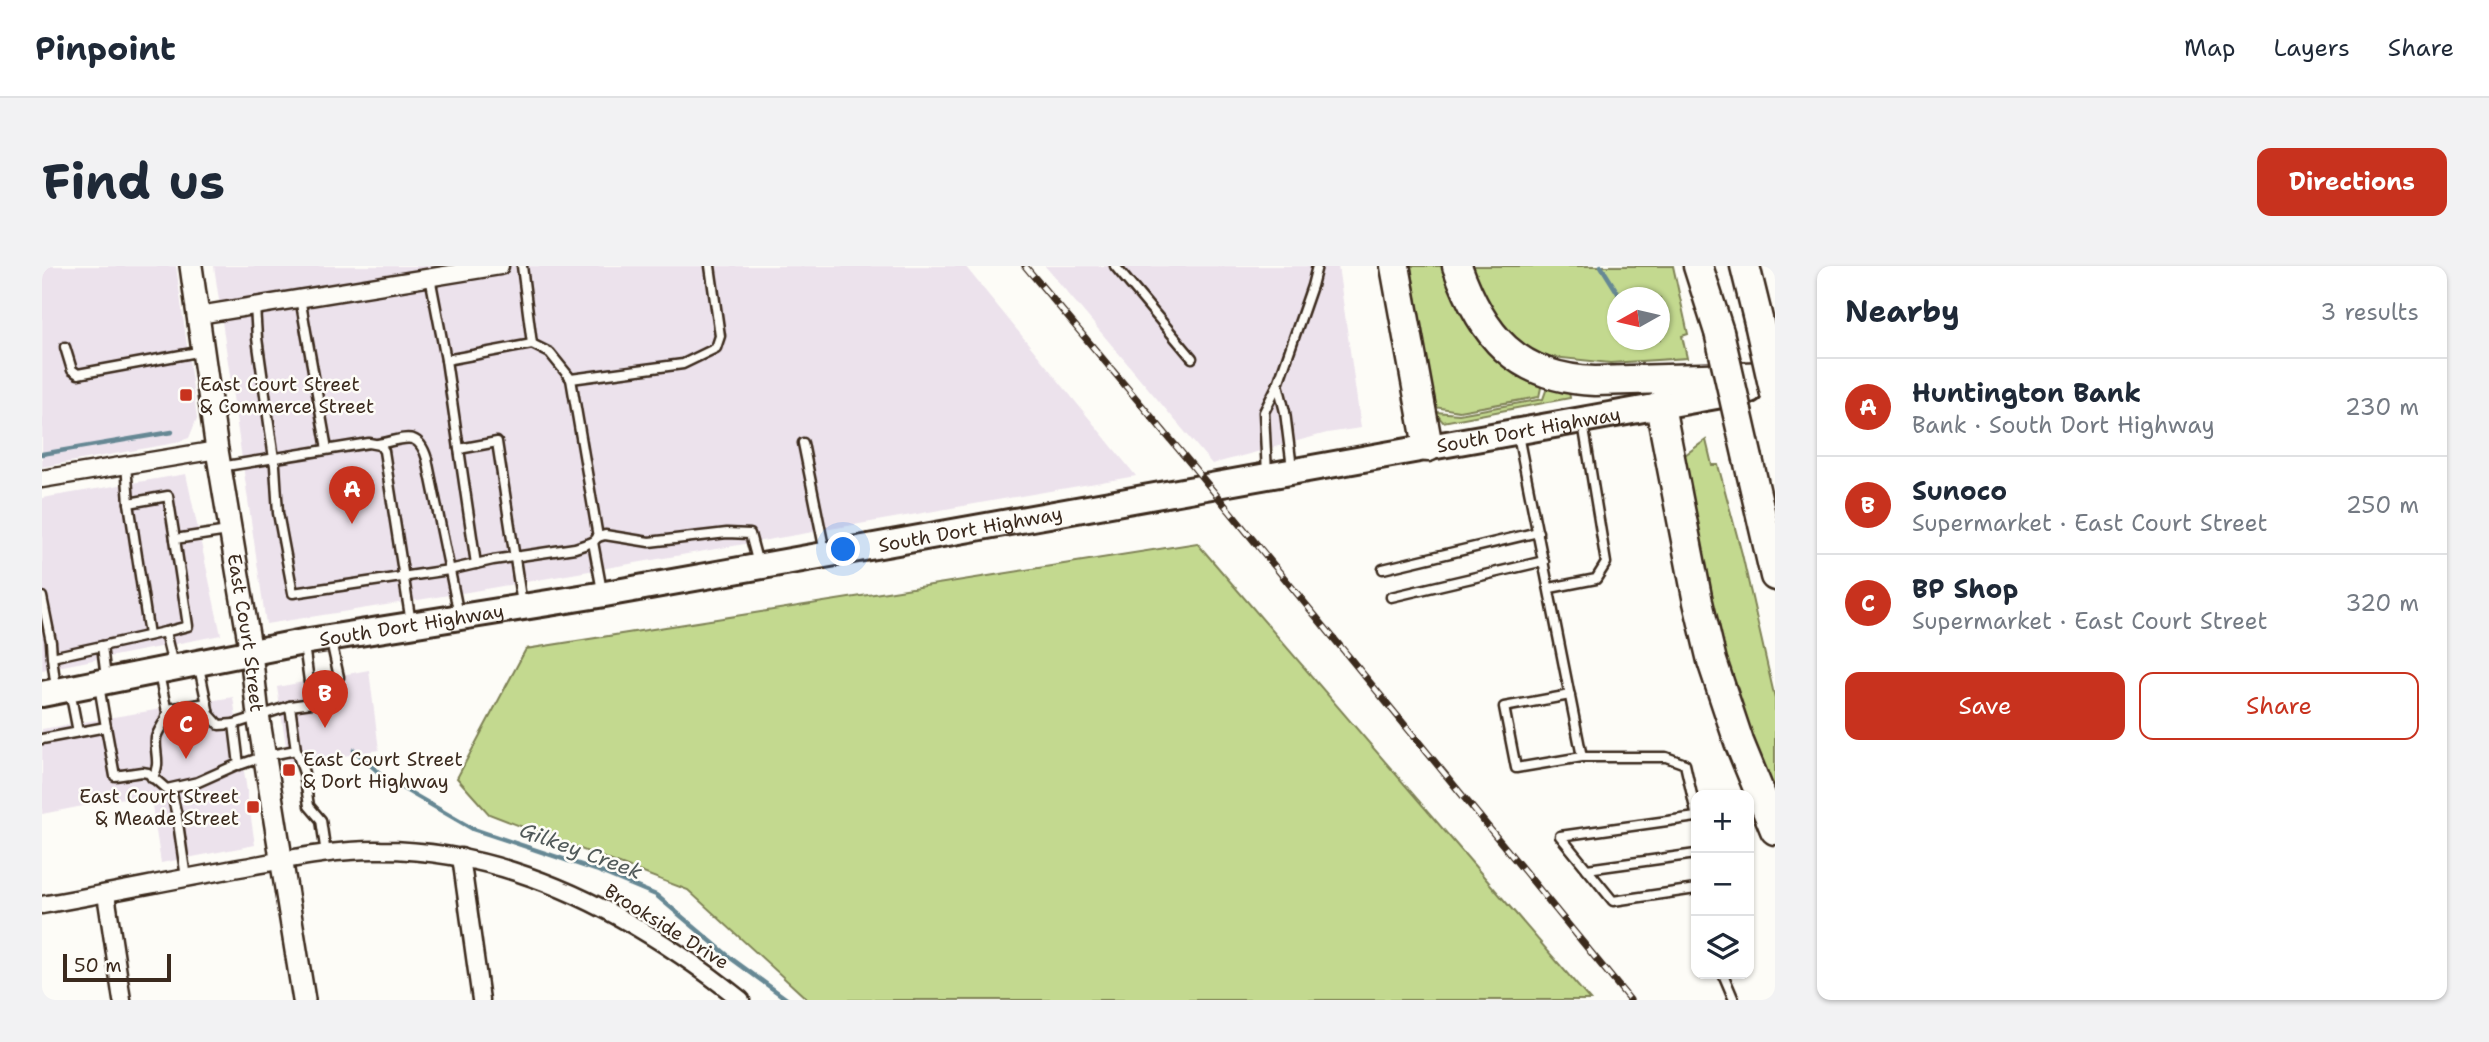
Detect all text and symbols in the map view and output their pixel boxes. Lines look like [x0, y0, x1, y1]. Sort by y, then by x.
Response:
text: Pinpoint [35, 26, 176, 71]
text: Map [2184, 32, 2235, 64]
text: Layers [2273, 32, 2350, 64]
text: Share [2388, 32, 2454, 64]
button: Directions [2257, 148, 2447, 216]
text: Find us [42, 149, 225, 215]
north arrow [1607, 287, 1670, 350]
text: Nearby [1845, 291, 1960, 332]
text: 3 results [2320, 297, 2419, 327]
place label: East Court Street & Commerce Street [200, 372, 374, 419]
text: Huntington Bank [1912, 375, 2141, 410]
marker: East Court Street & Commerce Street [178, 387, 194, 403]
text: A [1859, 392, 1877, 422]
text: 230 m [2345, 392, 2419, 422]
street label: South Dort Highway [1435, 401, 1623, 459]
text: Bank · South Dort Highway [1912, 410, 2215, 440]
pin: A [329, 466, 375, 524]
text: Sunoco [1912, 473, 2007, 508]
text: B [1861, 490, 1875, 520]
text: 250 m [2346, 490, 2419, 520]
street label: South Dort Highway [876, 501, 1064, 558]
text: Supermarket · East Court Street [1912, 508, 2268, 538]
your location [826, 532, 860, 566]
street label: East Court Street [222, 552, 270, 713]
text: BP Shop [1912, 571, 2018, 606]
text: C [1861, 588, 1875, 618]
text: 320 m [2345, 588, 2419, 618]
street label: South Dort Highway [318, 598, 506, 652]
text: Supermarket · East Court Street [1912, 606, 2268, 636]
pin: B [302, 670, 348, 728]
button: Save [1845, 672, 2125, 740]
button: Share [2139, 672, 2419, 740]
pin: C [163, 701, 209, 759]
place label: East Court Street & Dort Highway [303, 747, 463, 794]
marker: East Court Street & Dort Highway [281, 762, 297, 778]
place label: East Court Street & Meade Street [79, 784, 239, 831]
map controls [1691, 790, 1754, 979]
button: + [1691, 790, 1754, 853]
marker: East Court Street & Meade Street [245, 799, 261, 815]
water label: Gilkey Creek [516, 816, 646, 886]
button: − [1691, 853, 1754, 916]
street label: Brookside Drive [600, 878, 734, 975]
button: layers [1691, 916, 1754, 979]
scale bar [63, 951, 172, 983]
text: 50 m [74, 953, 122, 978]

